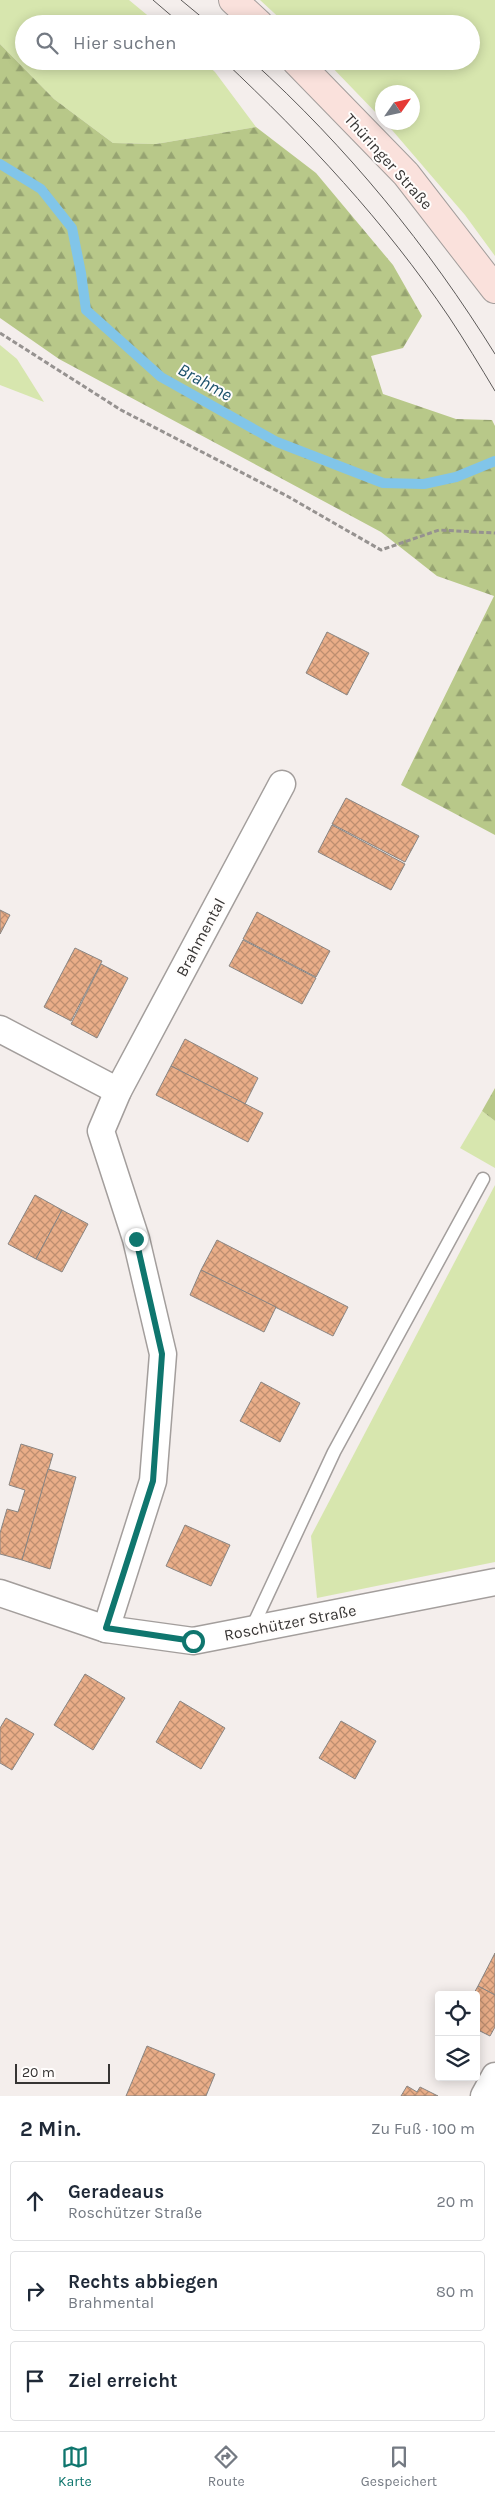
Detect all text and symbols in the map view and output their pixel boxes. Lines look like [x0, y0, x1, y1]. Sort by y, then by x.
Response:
search box [15, 15, 480, 70]
icon: search [33, 29, 61, 57]
text: Hier suchen [73, 32, 176, 54]
north arrow [375, 85, 420, 130]
street label: Thüringer Straße [341, 109, 437, 213]
water label: Brahme [174, 358, 236, 406]
street label: Brahmental [172, 895, 229, 980]
route end [125, 1228, 148, 1251]
street label: Roschützer Straße [222, 1600, 358, 1645]
route start [182, 1630, 205, 1653]
map controls [435, 1991, 480, 2081]
button: locate [435, 1991, 480, 2036]
button: layers [435, 2036, 480, 2081]
scale bar [15, 2061, 110, 2084]
text: 20 m [22, 2064, 55, 2081]
text: 2 Min. [20, 2117, 81, 2141]
text: Zu Fuß · 100 m [371, 2119, 475, 2138]
text: Geradeaus [68, 2181, 164, 2203]
icon: ahead [21, 2187, 49, 2215]
text: 20 m [436, 2192, 474, 2211]
text: Roschützer Straße [68, 2203, 202, 2222]
text: Rechts abbiegen [68, 2271, 218, 2293]
icon: right [21, 2277, 49, 2305]
text: 80 m [436, 2282, 474, 2301]
text: Brahmental [68, 2293, 154, 2312]
icon: arrive [21, 2367, 49, 2395]
text: Ziel erreicht [68, 2370, 178, 2392]
tab: Karte [58, 2443, 92, 2490]
tab: Route [208, 2443, 245, 2490]
tab: Gespeichert [361, 2443, 437, 2490]

